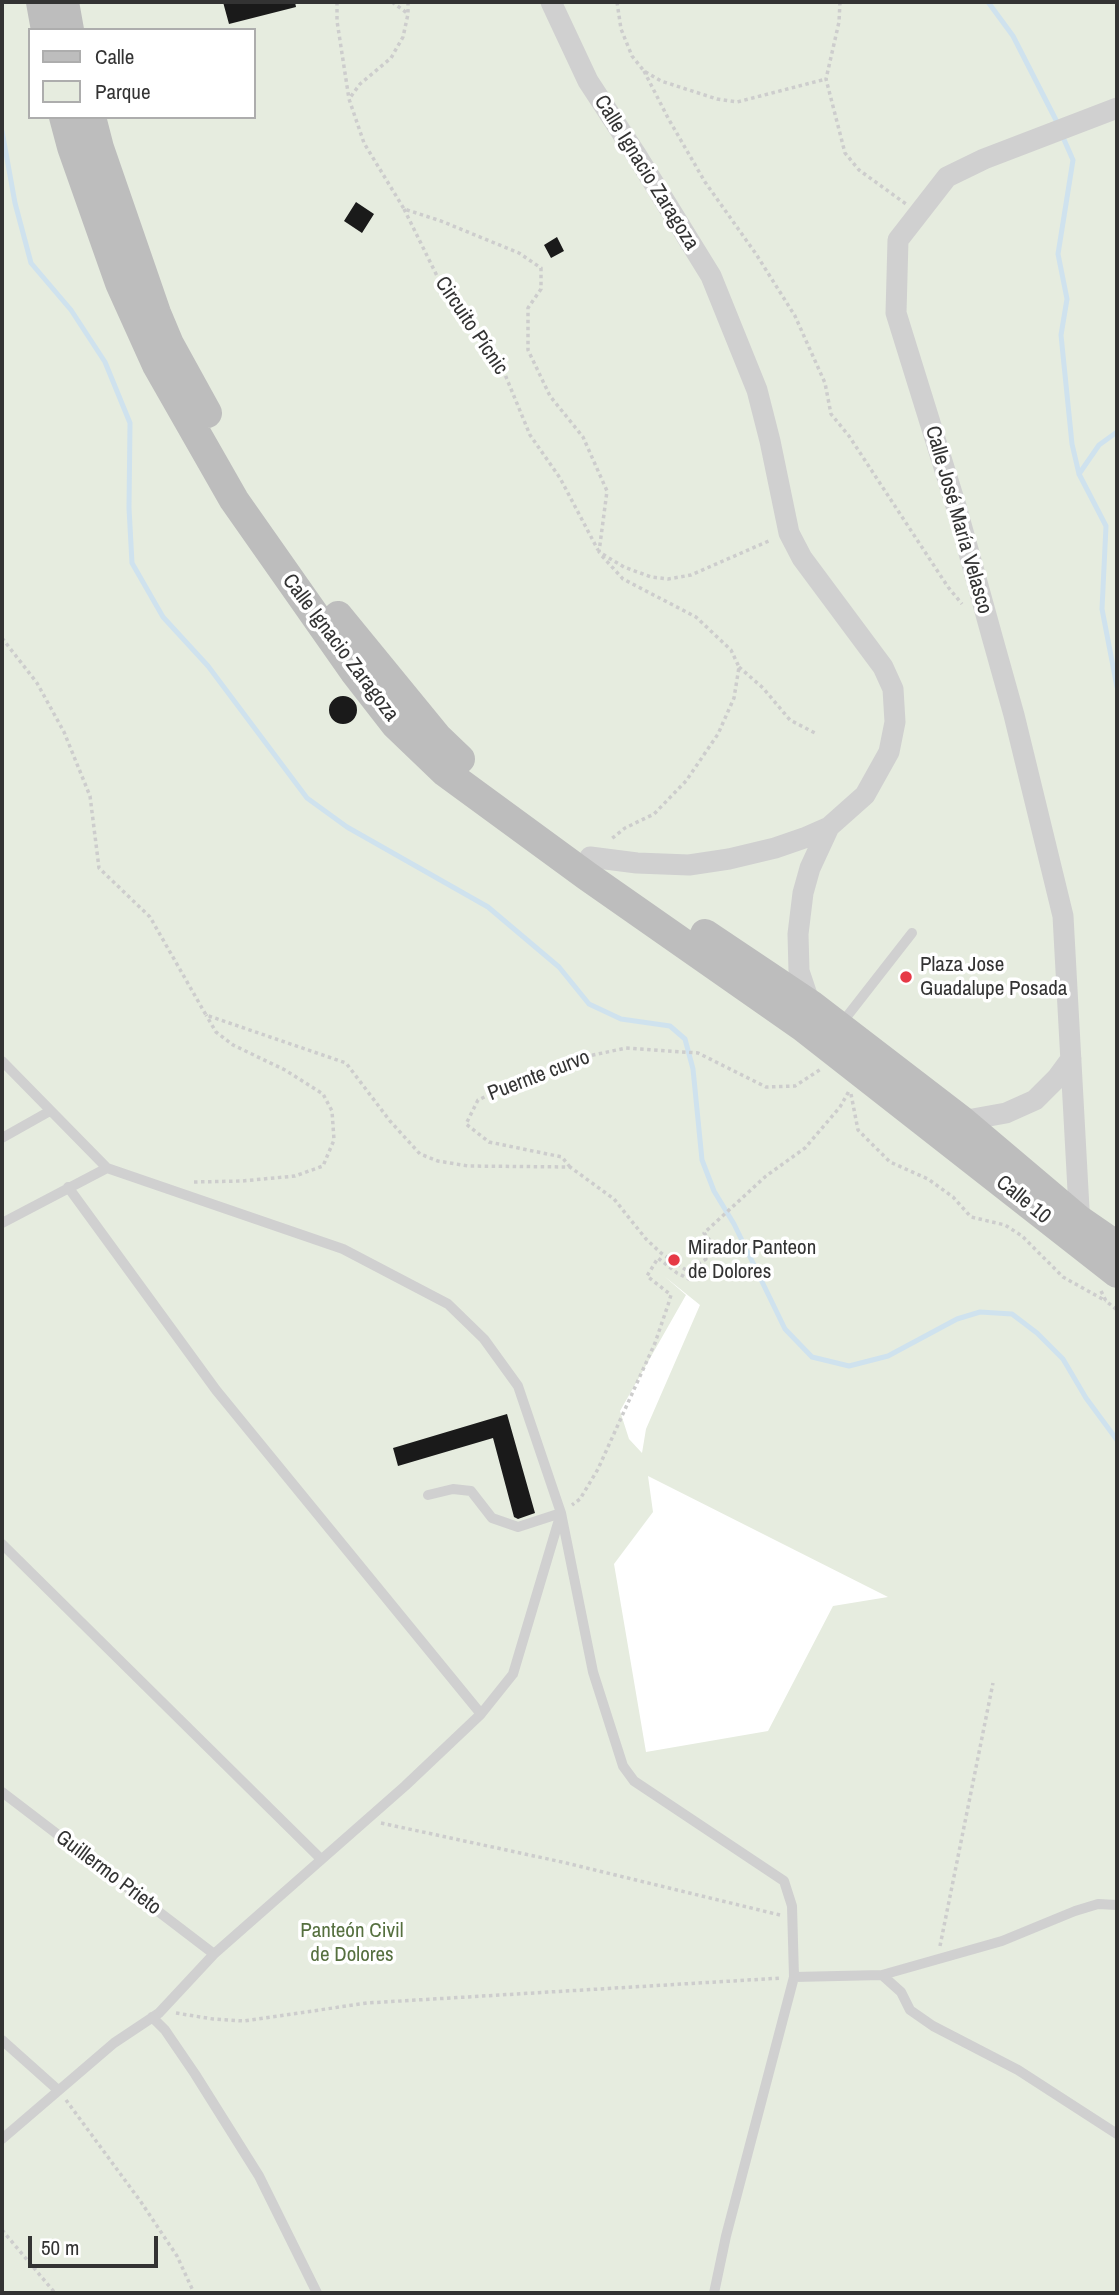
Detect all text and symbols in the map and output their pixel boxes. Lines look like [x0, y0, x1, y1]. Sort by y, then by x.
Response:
legend [28, 28, 256, 119]
text: Calle [95, 42, 134, 71]
text: Parque [95, 77, 151, 106]
street label: Calle Ignacio Zaragoza [588, 91, 704, 255]
street label: Circuito Pícnic [429, 272, 513, 380]
street label: Calle José María Velasco [919, 423, 997, 617]
street label: Calle Ignacio Zaragoza [276, 569, 404, 727]
place label: Plaza Jose Guadalupe Posada [920, 952, 1067, 1002]
marker: Plaza Jose Guadalupe Posada [898, 969, 914, 985]
street label: Puernte curvo [484, 1045, 594, 1107]
street label: Calle 10 [991, 1170, 1055, 1230]
place label: Mirador Panteon de Dolores [688, 1235, 816, 1285]
marker: Mirador Panteon de Dolores [666, 1252, 682, 1268]
street label: Guillermo Prieto [50, 1825, 166, 1921]
park label: Panteón Civil de Dolores [300, 1918, 404, 1968]
scale bar [32, 2222, 161, 2266]
text: 50 m [41, 2233, 79, 2262]

